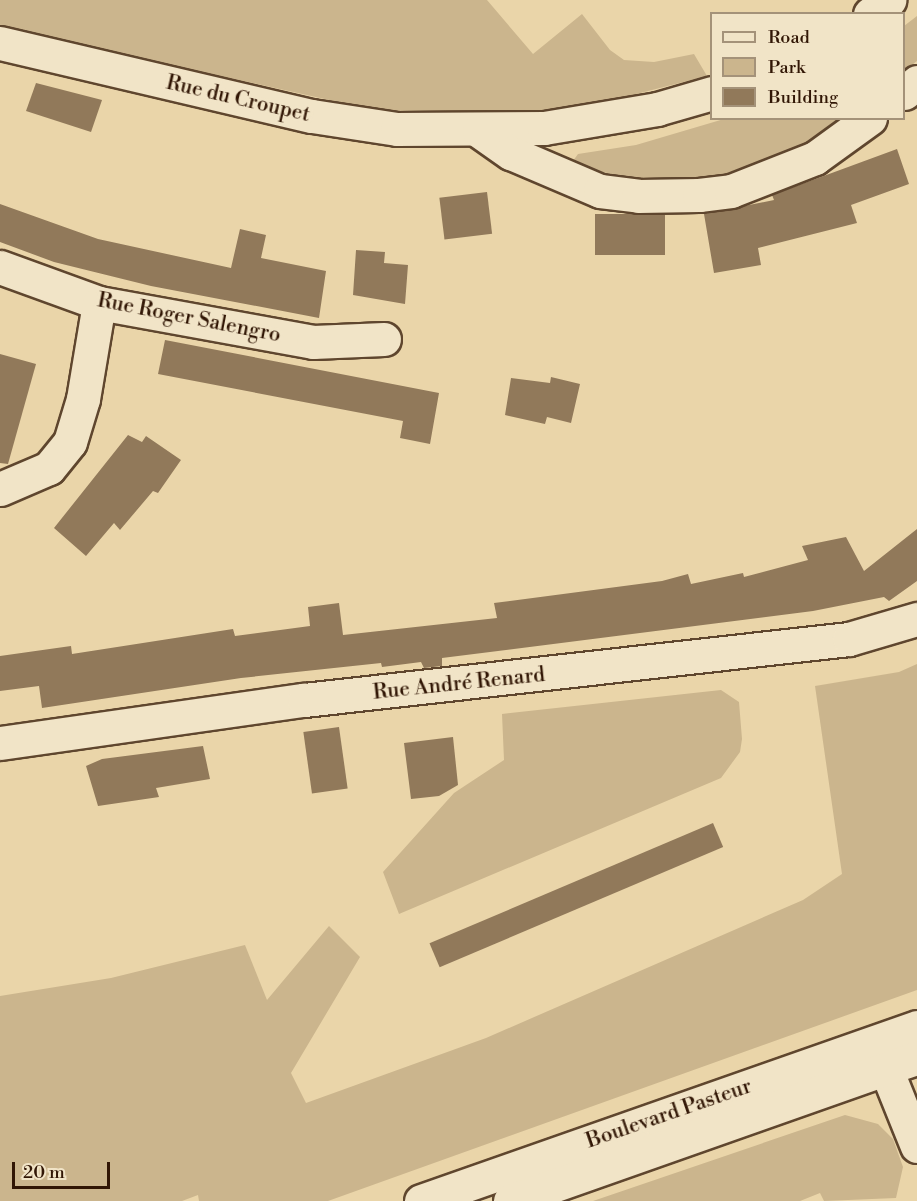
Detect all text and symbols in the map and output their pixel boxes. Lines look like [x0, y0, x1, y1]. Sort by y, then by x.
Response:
legend [710, 12, 905, 120]
text: Road [768, 26, 810, 49]
text: Park [768, 56, 805, 79]
street label: Rue du Croupet [164, 70, 312, 128]
text: Building [768, 86, 838, 109]
street label: Rue Roger Salengro [95, 288, 283, 348]
street label: Rue André Renard [372, 662, 546, 706]
street label: Boulevard Pasteur [583, 1074, 755, 1154]
scale bar [15, 1150, 112, 1188]
text: 20 m [23, 1161, 65, 1184]

